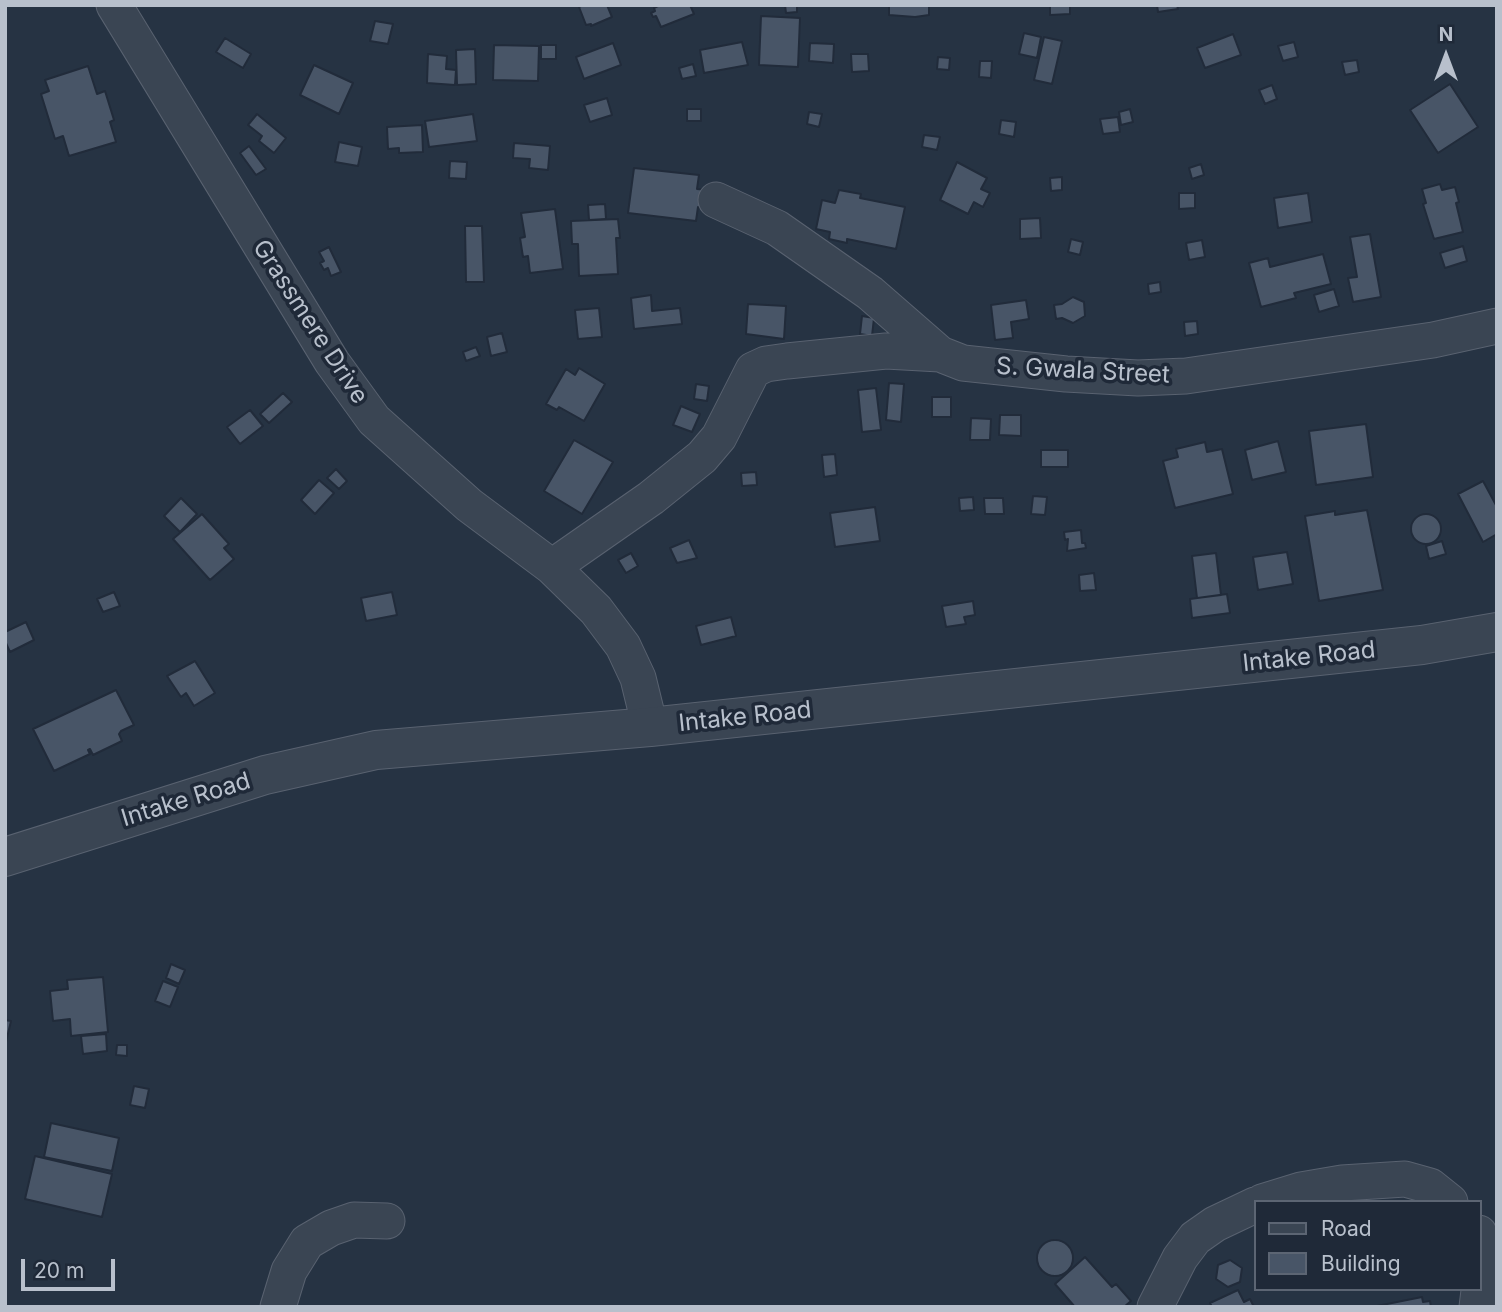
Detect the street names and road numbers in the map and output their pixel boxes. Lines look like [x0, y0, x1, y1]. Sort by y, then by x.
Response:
street label: Grassmere Drive [246, 235, 374, 409]
street label: S. Gwala Street [995, 352, 1171, 390]
street label: Intake Road [1241, 636, 1377, 678]
street label: Intake Road [677, 696, 813, 738]
street label: Intake Road [118, 767, 254, 833]

